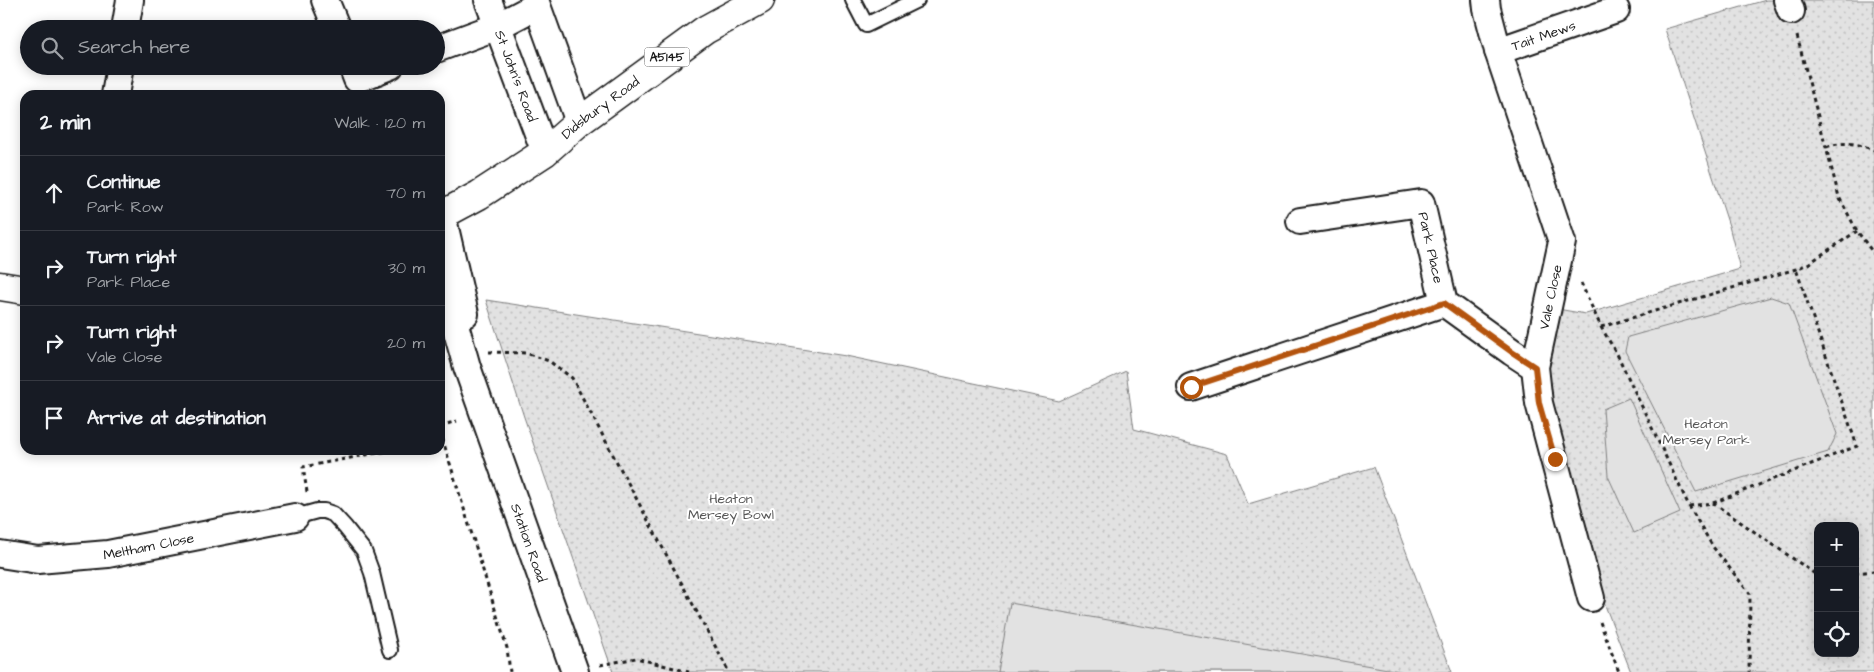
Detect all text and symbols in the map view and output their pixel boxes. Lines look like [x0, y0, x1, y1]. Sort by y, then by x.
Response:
street label: Tait Mews [1509, 16, 1578, 57]
search box [20, 20, 445, 75]
street label: St John's Road [489, 27, 542, 125]
icon: search [38, 34, 66, 62]
text: Search here [78, 34, 190, 61]
road number: A5145 [644, 48, 690, 66]
street label: Didsbury Road [557, 72, 644, 144]
text: 2 min [40, 108, 90, 137]
text: Walk · 120 m [334, 112, 425, 134]
text: Continue [87, 169, 161, 196]
icon: ahead [40, 179, 68, 207]
text: 70 m [386, 182, 425, 204]
text: Park Row [87, 196, 164, 218]
street label: Park Place [1412, 210, 1448, 286]
text: Turn right [87, 244, 176, 271]
icon: right [40, 254, 68, 282]
text: 30 m [388, 257, 425, 279]
street label: Vale Close [1534, 262, 1568, 332]
text: Park Place [87, 271, 170, 293]
text: Turn right [87, 319, 176, 346]
icon: right [40, 329, 68, 357]
text: 20 m [387, 332, 425, 354]
text: Vale Close [87, 346, 162, 368]
route start [1180, 376, 1203, 399]
icon: arrive [40, 404, 68, 432]
text: Arrive at destination [87, 405, 266, 432]
park label: Heaton Mersey Park [1662, 414, 1750, 450]
route end [1544, 448, 1567, 471]
park label: Heaton Mersey Bowl [688, 489, 774, 525]
street label: Station Road [505, 501, 551, 585]
map controls [1814, 522, 1859, 657]
button: + [1814, 522, 1859, 567]
street label: Meltham Close [102, 528, 196, 566]
button: − [1814, 567, 1859, 612]
button: locate [1814, 612, 1859, 657]

